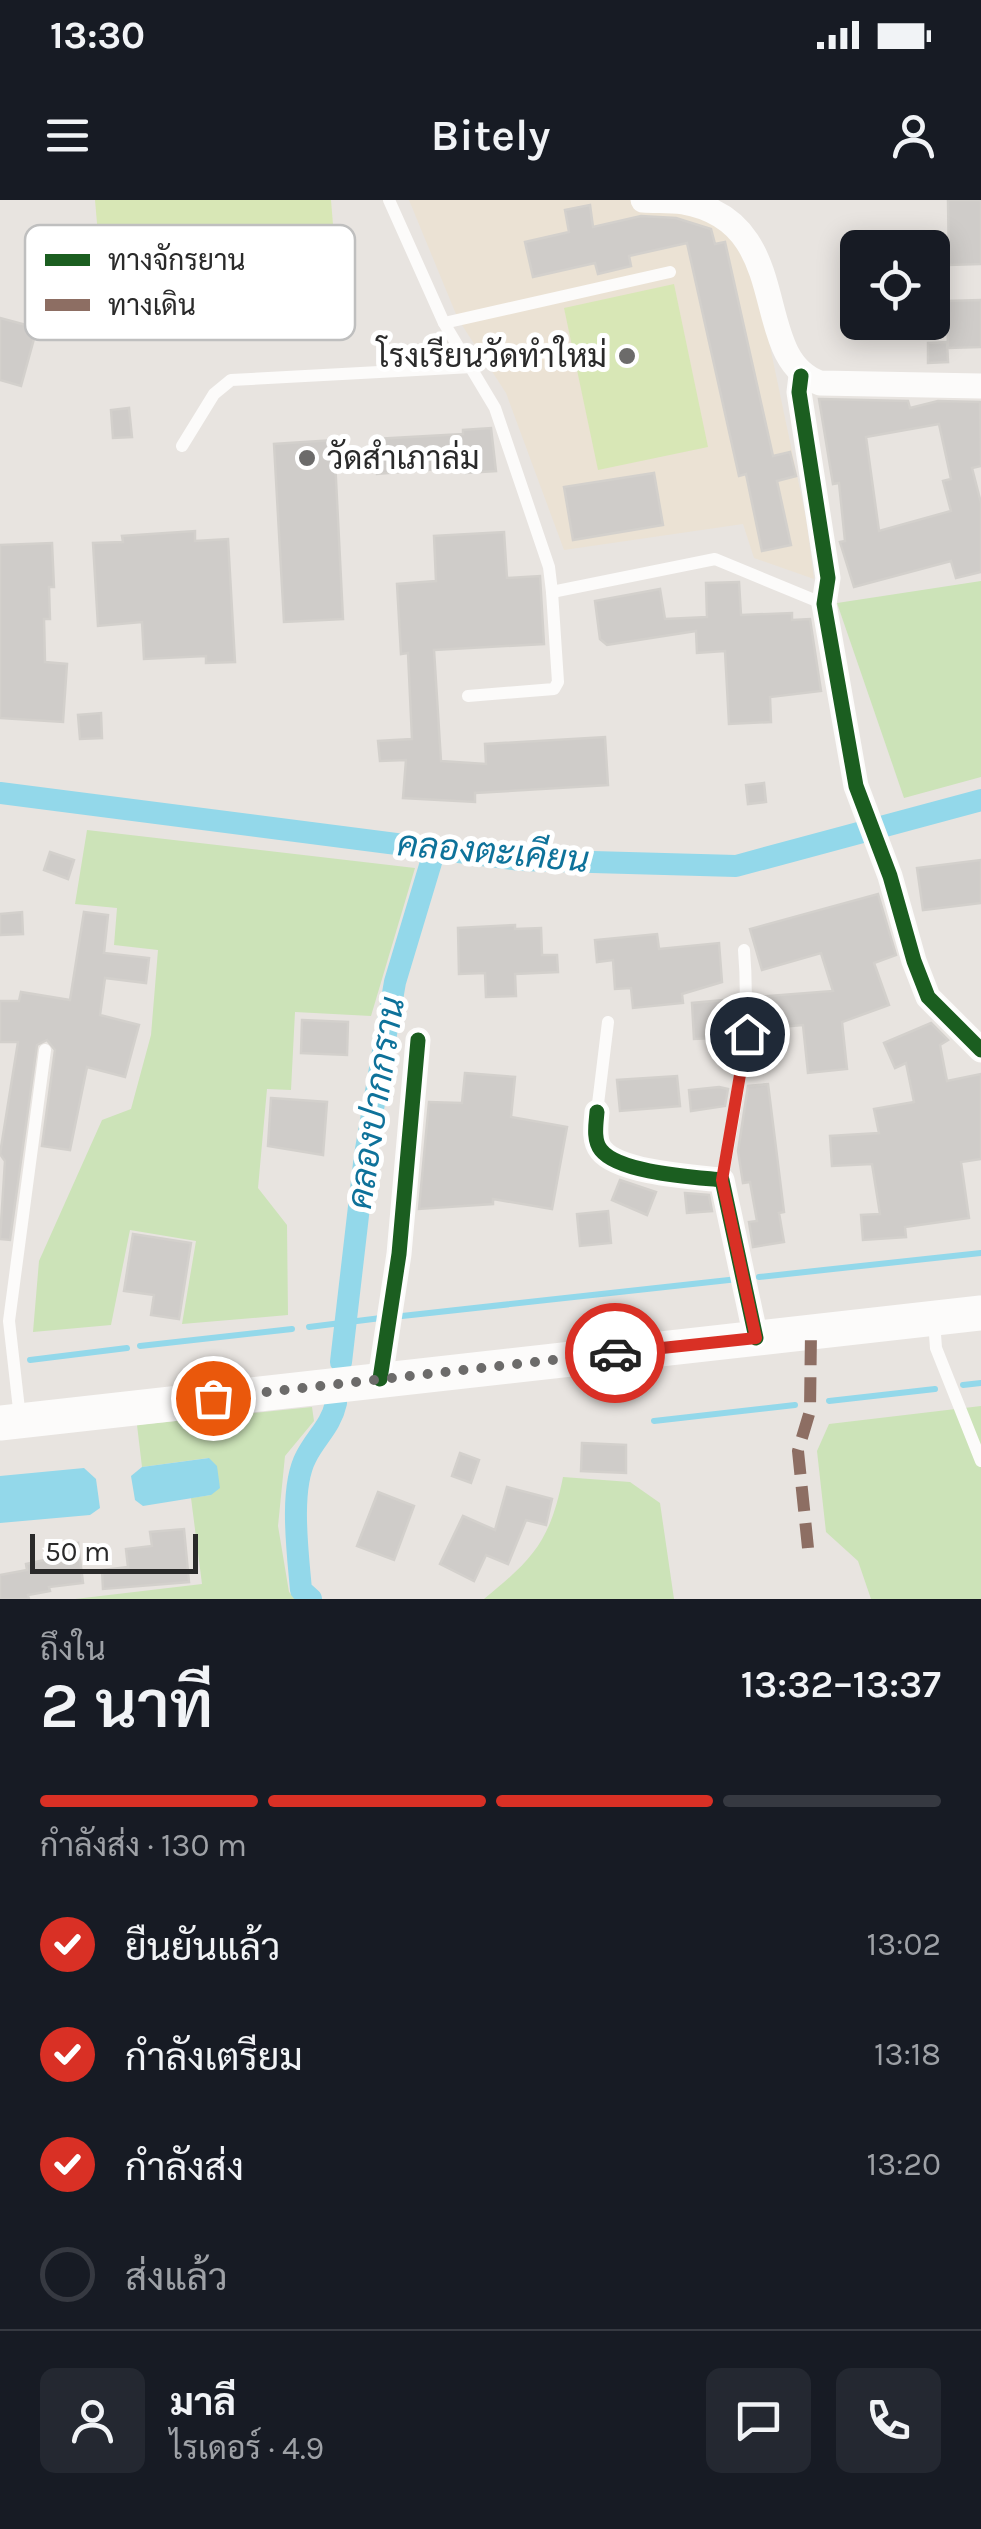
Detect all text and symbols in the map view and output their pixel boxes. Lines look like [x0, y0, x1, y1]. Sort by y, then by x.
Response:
text: 13:30 [50, 13, 145, 58]
icon: menu [40, 108, 95, 163]
icon: person [886, 108, 941, 163]
text: Bitely [431, 109, 550, 161]
legend [25, 225, 355, 340]
map controls [840, 230, 950, 340]
button: locate [840, 230, 950, 340]
text: ทางจักรยาน [108, 242, 245, 277]
text: ทางเดิน [108, 289, 196, 322]
place label: โรงเรียนวัดทำใหม่ [375, 335, 607, 375]
marker: โรงเรียนวัดทำใหม่ [616, 345, 638, 367]
place label: วัดสำเภาล่ม [327, 439, 480, 477]
marker: วัดสำเภาล่ม [296, 447, 318, 469]
water label: คลองตะเคียน [396, 820, 591, 881]
pin [705, 992, 790, 1077]
water label: คลองปากกราน [339, 994, 413, 1212]
icon: home [720, 1007, 775, 1062]
courier [565, 1303, 665, 1403]
icon: car [588, 1326, 643, 1381]
pin [171, 1356, 256, 1441]
icon: bag [186, 1371, 241, 1426]
scale bar [30, 1529, 198, 1574]
text: 50 m [45, 1535, 110, 1568]
text: ถึงใน [40, 1631, 106, 1668]
text: 13:32–13:37 [741, 1662, 941, 1707]
text: 2 นาที [40, 1667, 213, 1743]
text: กำลังส่ง · 130 m [40, 1827, 247, 1864]
icon: check [40, 1917, 95, 1972]
text: ยืนยันแล้ว [125, 1925, 280, 1970]
text: 13:02 [867, 1926, 941, 1963]
icon: check [40, 2027, 95, 2082]
text: กำลังเตรียม [125, 2035, 303, 2080]
text: 13:18 [874, 2036, 941, 2073]
icon: check [40, 2137, 95, 2192]
text: กำลังส่ง [125, 2145, 244, 2190]
text: 13:20 [867, 2146, 941, 2183]
text: ส่งแล้ว [125, 2255, 228, 2300]
button: person [40, 2368, 145, 2473]
button: chat [706, 2368, 811, 2473]
button: phone [836, 2368, 941, 2473]
text: มาลี [170, 2380, 236, 2425]
text: ไรเดอร์ · 4.9 [170, 2430, 324, 2467]

